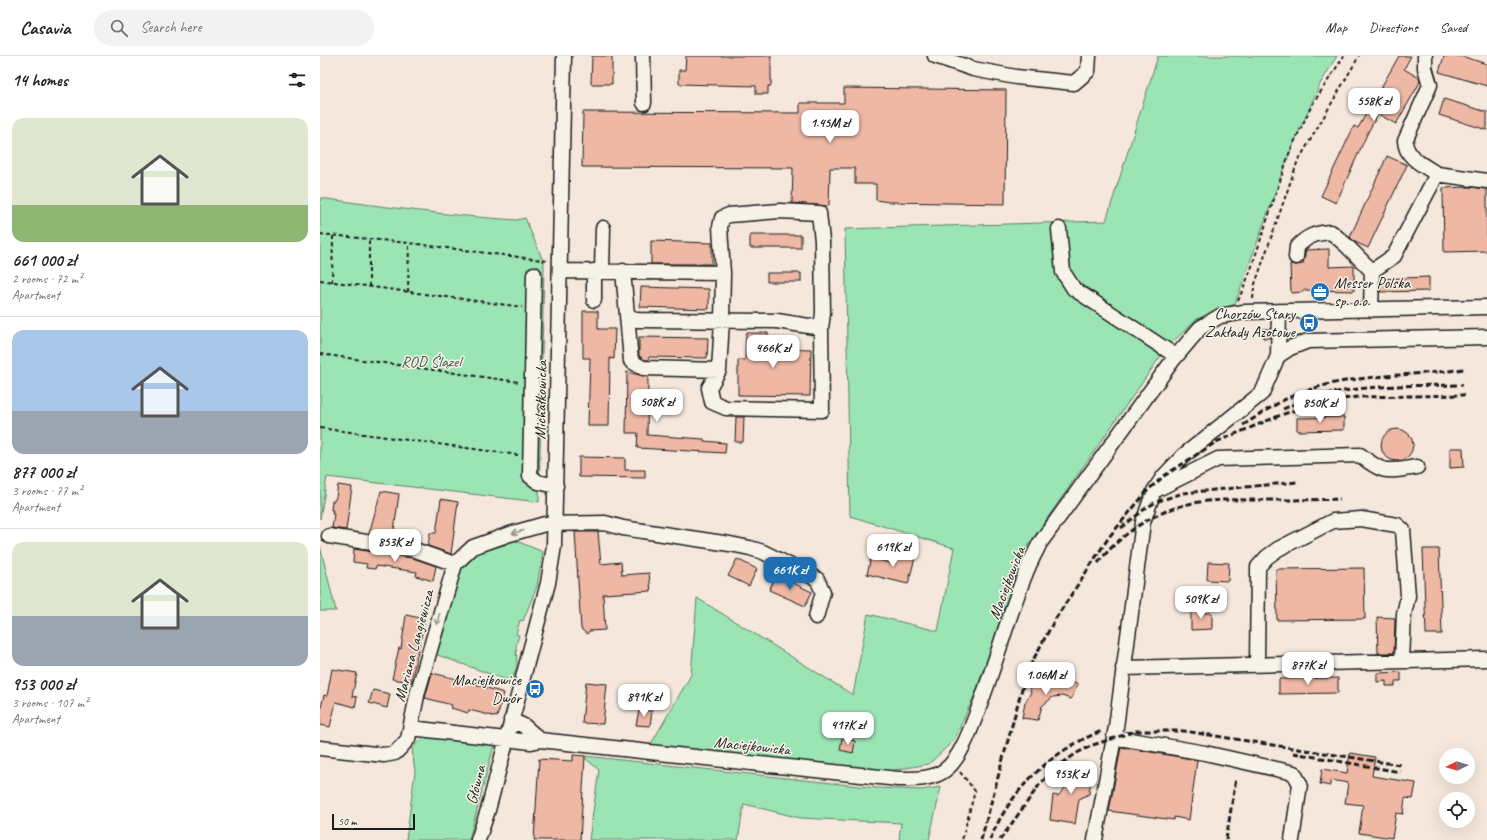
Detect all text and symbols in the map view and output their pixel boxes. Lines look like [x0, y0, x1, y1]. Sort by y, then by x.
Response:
search box [94, 10, 374, 46]
text: Casavia [20, 16, 70, 40]
icon: search [108, 17, 130, 39]
text: Search here [140, 18, 202, 37]
text: Map [1326, 19, 1347, 36]
text: Directions [1369, 19, 1418, 36]
text: Saved [1440, 19, 1467, 36]
icon: filters [286, 69, 308, 91]
text: 14 homes [12, 70, 68, 91]
pin: 558K zł [1337, 88, 1411, 122]
text: 558K zł [1357, 93, 1391, 109]
pin: 1.45M zł [789, 110, 871, 144]
text: 1.45M zł [810, 115, 850, 131]
icon: home [124, 144, 196, 216]
text: 661 000 zł [12, 250, 76, 271]
text: 2 rooms · 72 m² [12, 271, 82, 287]
place label: Messer Polska sp. o.o. [1334, 273, 1411, 311]
office icon: Messer Polska sp. o.o. [1309, 281, 1331, 303]
text: Apartment [12, 287, 60, 303]
place label: Chorzów Stary Zakłady Azotowe [1205, 304, 1297, 342]
bus stop icon: Chorzów Stary Zakłady Azotowe [1298, 312, 1320, 334]
pin: 466K zł [736, 335, 810, 369]
text: 466K zł [756, 340, 790, 356]
park label: ROD Ślązel [401, 352, 464, 372]
icon: home [124, 356, 196, 428]
street label: Michałkowicka [530, 359, 552, 440]
pin: 508K zł [620, 389, 694, 423]
pin: 850K zł [1283, 390, 1357, 424]
text: 508K zł [640, 394, 674, 410]
text: 850K zł [1303, 395, 1337, 411]
text: 877 000 zł [12, 462, 75, 483]
text: 3 rooms · 77 m² [12, 483, 82, 499]
text: Apartment [12, 499, 60, 515]
pin: 853K zł [358, 529, 432, 563]
one-way arrow [511, 529, 524, 536]
text: 853K zł [378, 534, 412, 550]
pin: 619K zł [856, 534, 930, 568]
text: 619K zł [876, 539, 910, 555]
street label: Maciejkowicka [984, 542, 1031, 622]
pin: 661K zł [753, 557, 827, 591]
text: 661K zł [773, 562, 807, 578]
icon: home [124, 568, 196, 640]
street label: Mariana Langiewicza [389, 586, 439, 704]
pin: 509K zł [1164, 586, 1238, 620]
text: 509K zł [1184, 591, 1218, 607]
one-way arrow [434, 612, 441, 625]
pin: 877K zł [1271, 652, 1345, 686]
text: 877K zł [1291, 657, 1325, 673]
pin: 1.06M zł [1005, 662, 1087, 696]
text: 1.06M zł [1026, 667, 1066, 683]
place label: Maciejkowice Dwór [452, 670, 523, 708]
text: 953 000 zł [12, 674, 75, 695]
bus stop icon: Maciejkowice Dwór [524, 678, 546, 700]
pin: 891K zł [607, 684, 681, 718]
text: 891K zł [627, 689, 661, 705]
text: 3 rooms · 107 m² [12, 695, 88, 711]
text: Apartment [12, 711, 60, 727]
pin: 417K zł [811, 712, 885, 746]
text: 417K zł [831, 717, 865, 733]
street label: Maciejkowicka [713, 732, 792, 760]
north arrow [1439, 748, 1475, 784]
map controls [1439, 748, 1475, 828]
pin: 953K zł [1034, 761, 1108, 795]
street label: Główna [462, 762, 491, 807]
text: 953K zł [1054, 766, 1088, 782]
button: locate [1439, 792, 1475, 828]
scale bar [332, 812, 415, 831]
text: 50 m [338, 814, 357, 828]

